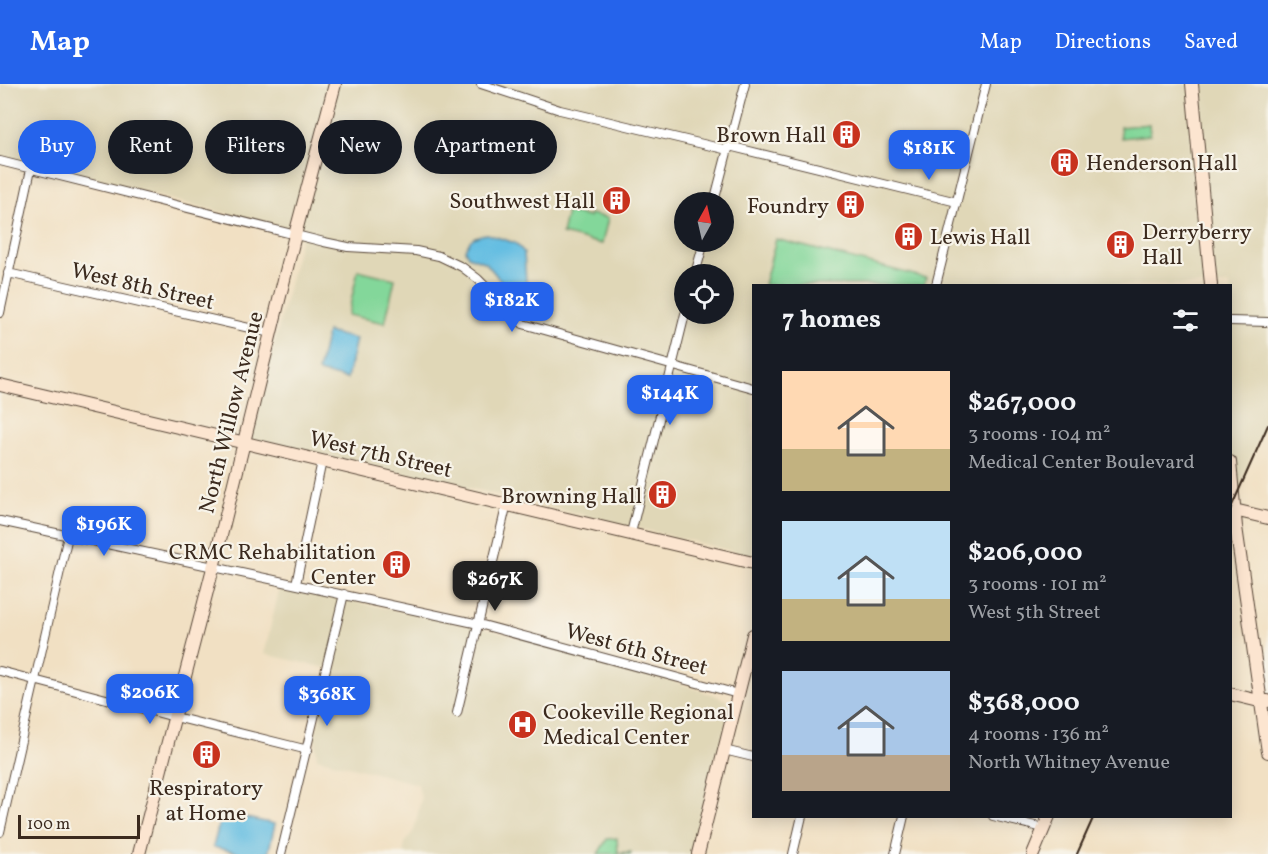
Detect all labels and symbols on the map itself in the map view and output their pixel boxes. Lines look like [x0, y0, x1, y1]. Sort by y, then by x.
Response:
building icon: Brown Hall [831, 118, 863, 150]
place label: Brown Hall [716, 121, 826, 152]
pin: $181K [887, 130, 971, 181]
building icon: Henderson Hall [1049, 146, 1081, 178]
place label: Henderson Hall [1086, 149, 1238, 180]
building icon: Southwest Hall [600, 184, 632, 216]
place label: Southwest Hall [449, 187, 595, 218]
building icon: Foundry [834, 189, 866, 221]
north arrow [674, 192, 734, 252]
place label: Foundry [747, 192, 829, 223]
place label: Derryberry Hall [1142, 218, 1252, 274]
building icon: Lewis Hall [893, 220, 925, 252]
place label: Lewis Hall [930, 223, 1031, 254]
building icon: Derryberry Hall [1105, 228, 1137, 260]
street label: West 8th Street [68, 256, 217, 319]
pin: $182K [470, 282, 554, 333]
street label: North Willow Avenue [192, 308, 273, 517]
pin: $144K [628, 375, 712, 426]
street label: West 7th Street [306, 424, 455, 487]
building icon: Browning Hall [647, 479, 679, 511]
place label: Browning Hall [501, 482, 642, 513]
pin: $196K [62, 506, 146, 557]
place label: CRMC Rehabilitation Center [169, 538, 376, 594]
building icon: CRMC Rehabilitation Center [381, 548, 413, 580]
pin: $267K [453, 561, 537, 612]
street label: West 6th Street [562, 617, 711, 684]
pin: $206K [108, 674, 192, 725]
pin: $368K [285, 676, 369, 727]
place label: Cookeville Regional Medical Center [543, 698, 734, 754]
hospital icon: Cookeville Regional Medical Center [506, 708, 538, 740]
building icon: Respiratory at Home [190, 739, 222, 771]
place label: Respiratory at Home [149, 774, 263, 830]
scale bar [18, 812, 140, 840]

